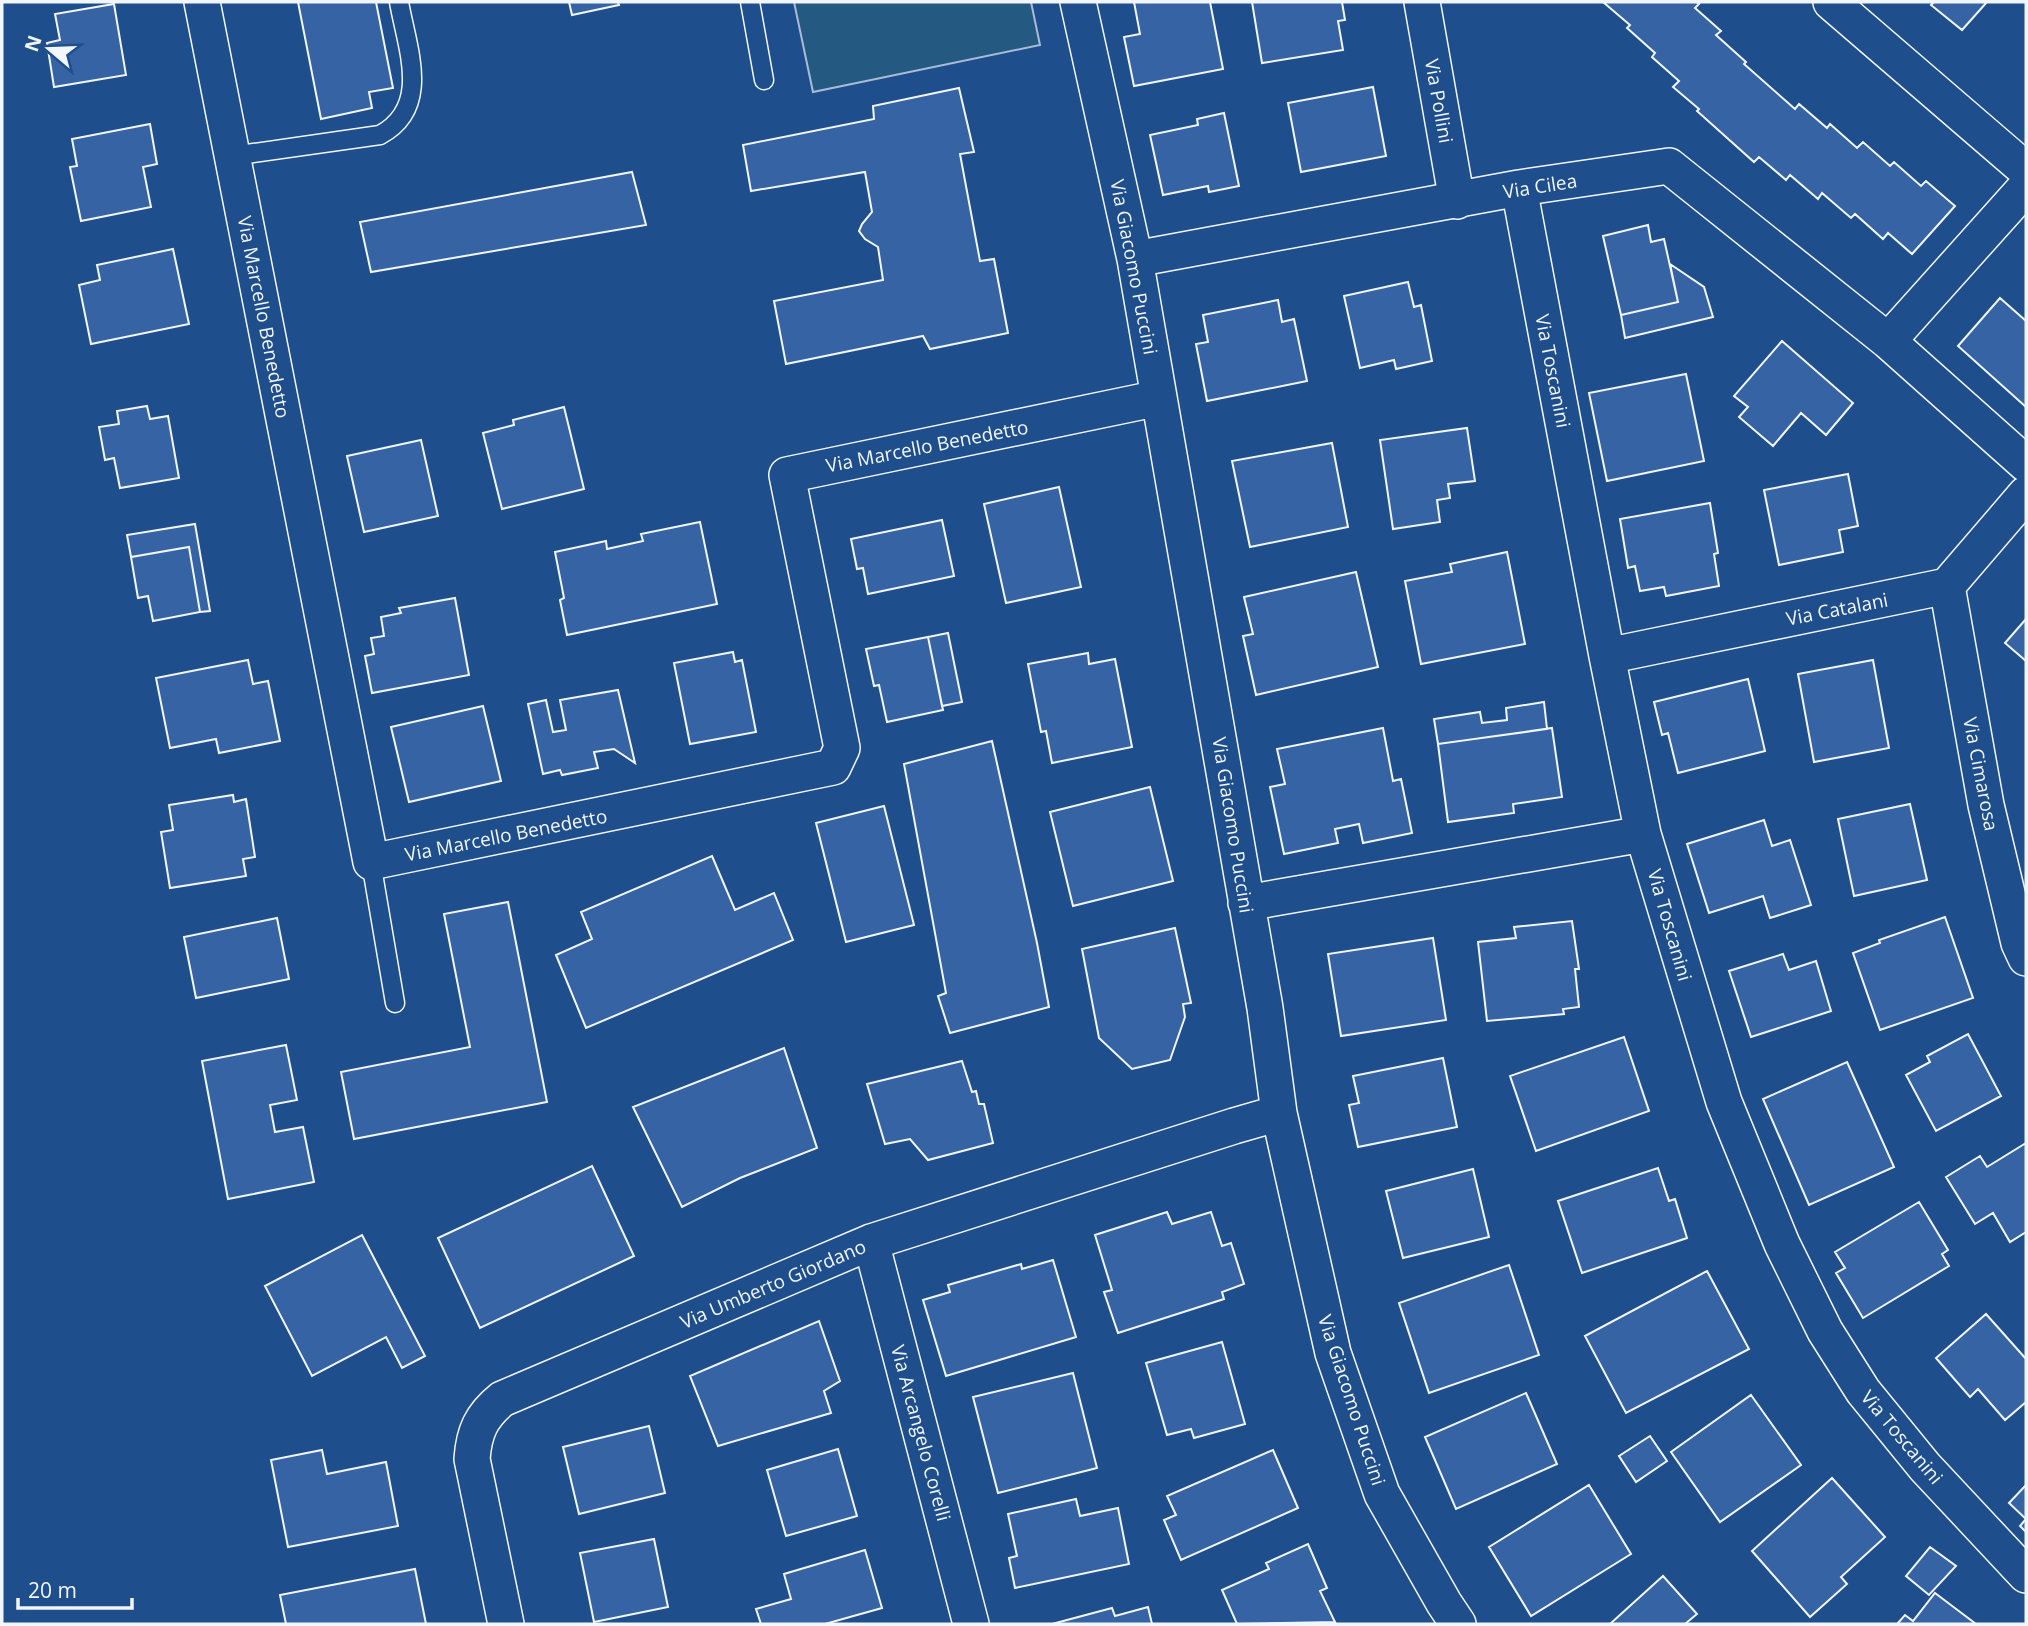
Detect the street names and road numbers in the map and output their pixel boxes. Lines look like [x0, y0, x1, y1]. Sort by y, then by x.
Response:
street label: Via Pollini [1419, 57, 1459, 145]
street label: Via Cilea [1501, 167, 1579, 205]
street label: Via Giacomo Puccini [1104, 177, 1164, 357]
street label: Via Marcello Benedetto [232, 214, 296, 420]
street label: Via Toscanini [1529, 312, 1577, 430]
street label: Via Marcello Benedetto [824, 414, 1030, 478]
street label: Via Catalani [1784, 586, 1890, 632]
street label: Via Cimarosa [1957, 715, 2005, 833]
street label: Via Giacomo Puccini [1206, 735, 1260, 915]
street label: Via Marcello Benedetto [403, 803, 609, 867]
street label: Via Toscanini [1642, 866, 1698, 984]
street label: Via Umberto Giordano [676, 1233, 870, 1335]
street label: Via Giacomo Puccini [1312, 1311, 1392, 1489]
street label: Via Arcangelo Corelli [885, 1342, 957, 1524]
street label: Via Toscanini [1855, 1385, 1949, 1489]

